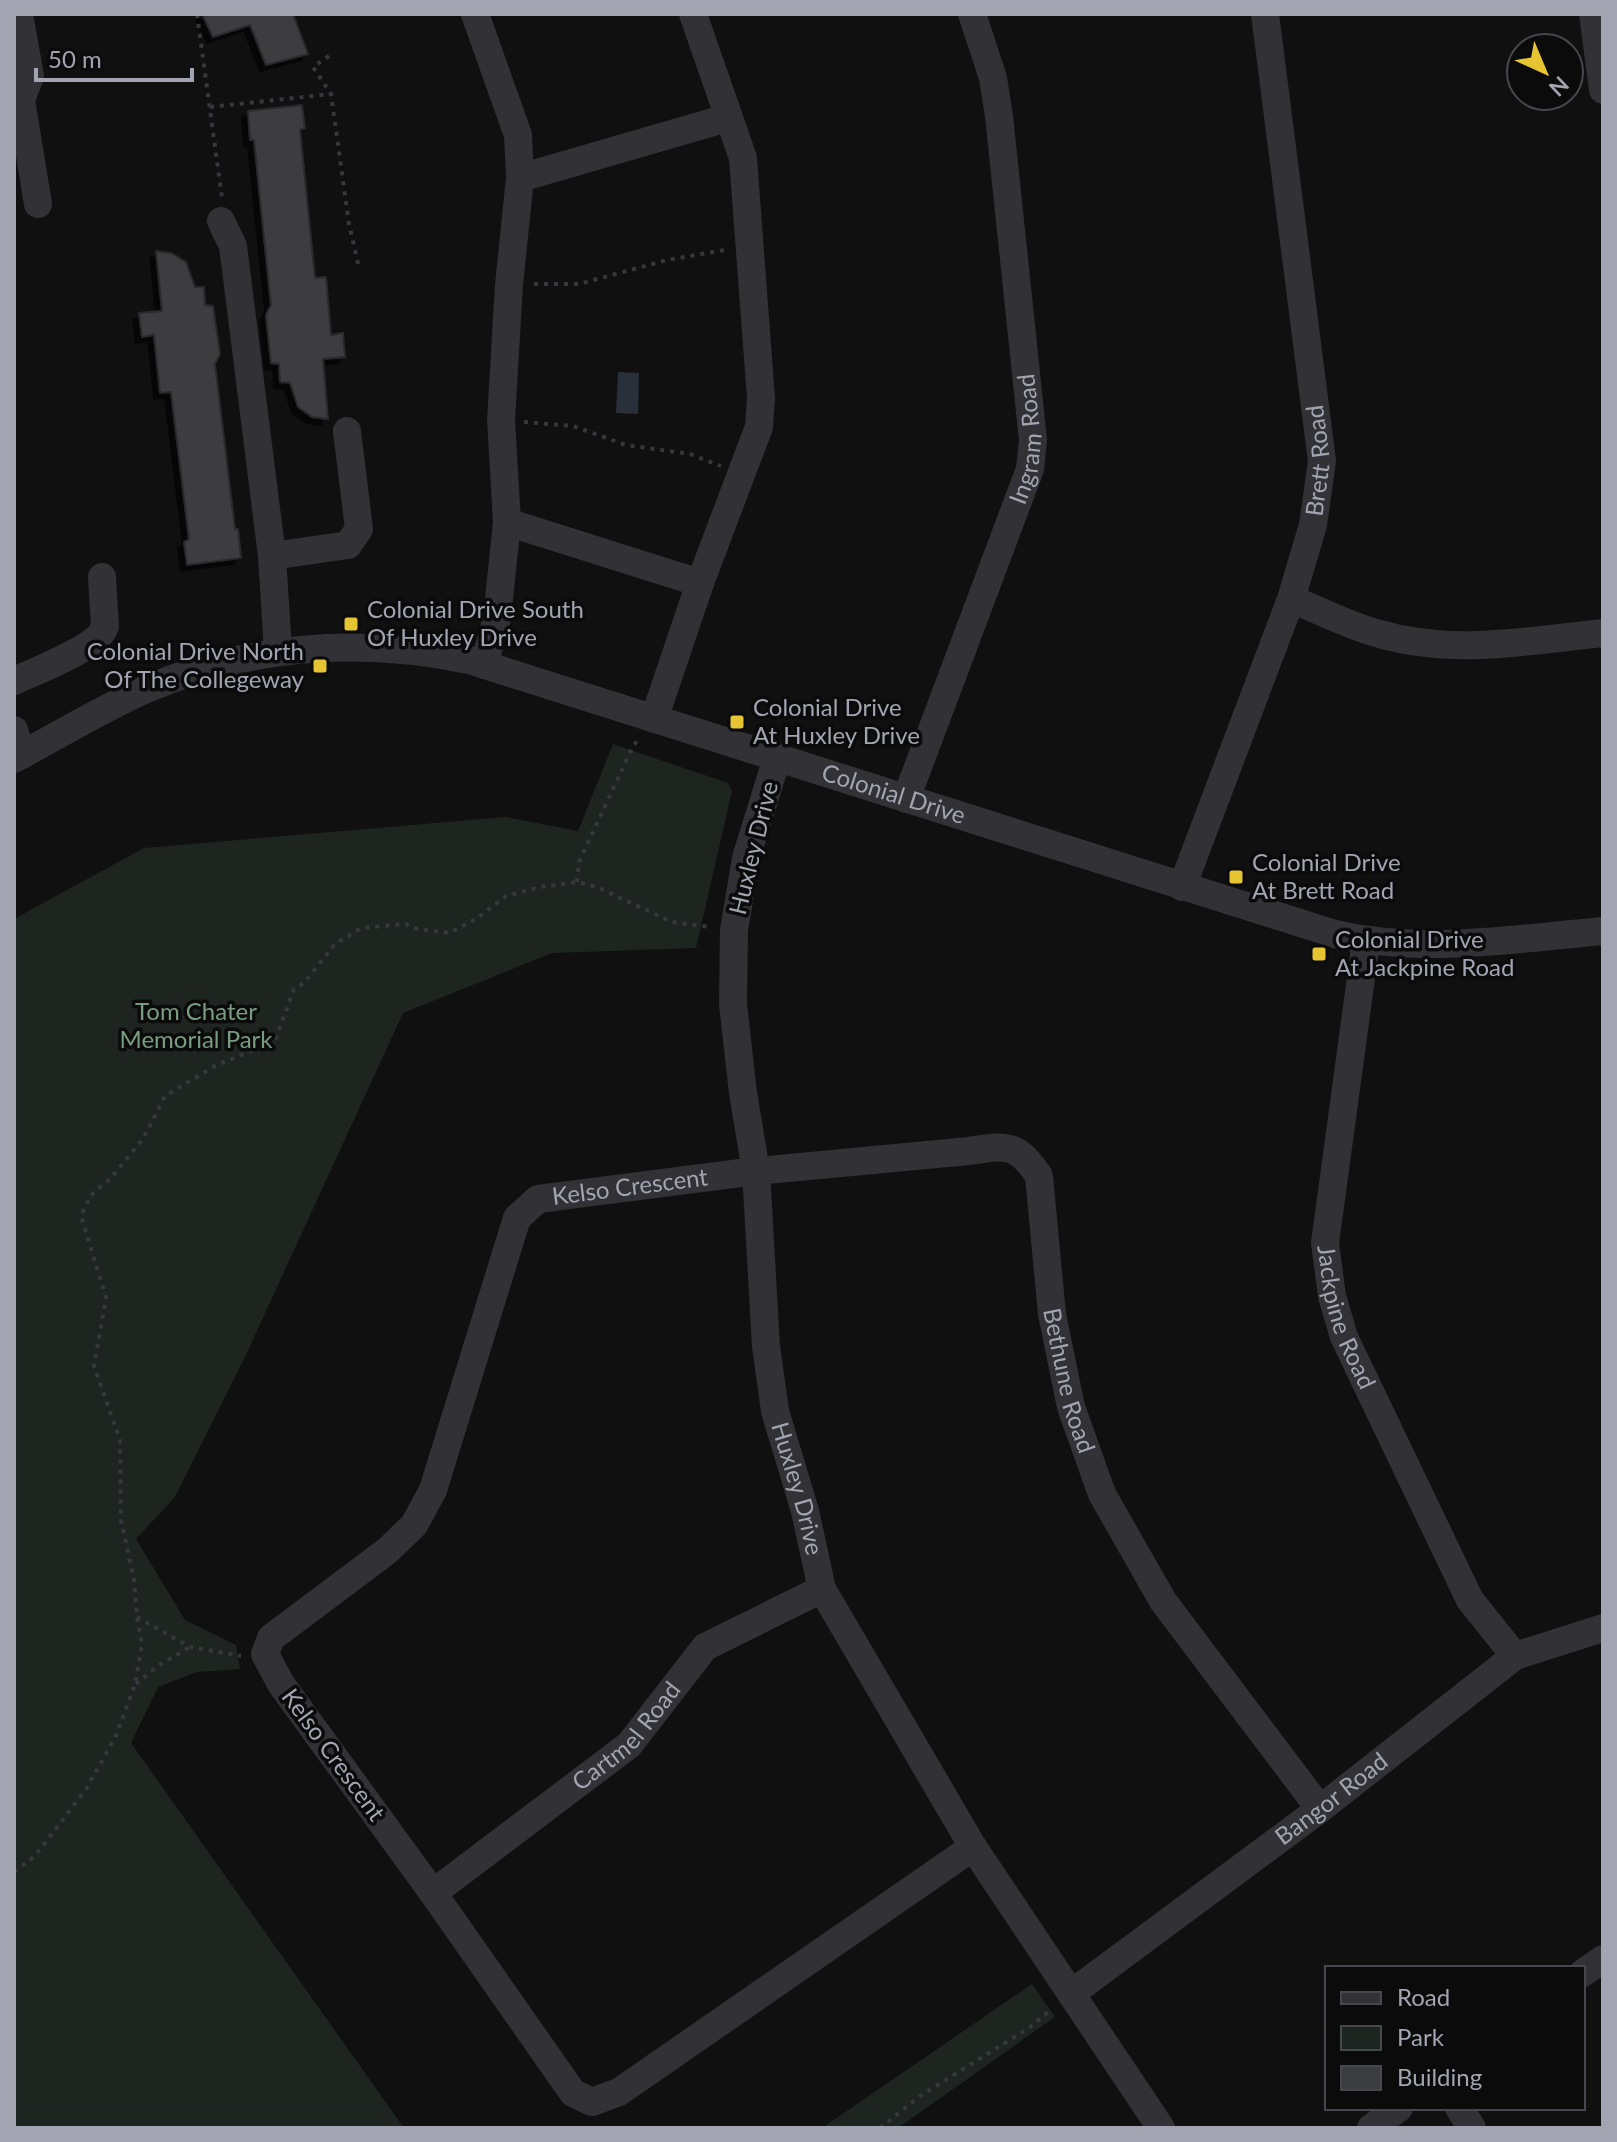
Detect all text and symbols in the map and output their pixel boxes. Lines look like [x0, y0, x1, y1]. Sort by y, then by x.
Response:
scale bar [36, 32, 192, 82]
north arrow [1505, 32, 1585, 112]
text: 50 m [48, 44, 102, 73]
text: N [1544, 71, 1575, 102]
street label: Ingram Road [1002, 373, 1047, 508]
street label: Brett Road [1298, 404, 1335, 518]
place label: Colonial Drive South Of Huxley Drive [367, 594, 584, 651]
marker: Colonial Drive South Of Huxley Drive [342, 615, 360, 633]
place label: Colonial Drive North Of The Collegeway [87, 636, 305, 693]
marker: Colonial Drive North Of The Collegeway [311, 657, 329, 675]
place label: Colonial Drive At Huxley Drive [753, 692, 920, 749]
marker: Colonial Drive At Huxley Drive [728, 713, 746, 731]
street label: Colonial Drive [819, 757, 969, 829]
street label: Huxley Drive [722, 778, 783, 917]
place label: Colonial Drive At Brett Road [1252, 847, 1401, 904]
marker: Colonial Drive At Brett Road [1227, 868, 1245, 886]
place label: Colonial Drive At Jackpine Road [1335, 924, 1514, 981]
marker: Colonial Drive At Jackpine Road [1310, 945, 1328, 963]
park label: Tom Chater Memorial Park [119, 996, 273, 1053]
street label: Kelso Crescent [550, 1161, 710, 1210]
street label: Jackpine Road [1312, 1243, 1383, 1393]
street label: Bethune Road [1038, 1305, 1102, 1457]
street label: Huxley Drive [766, 1418, 830, 1557]
street label: Cartmel Road [566, 1675, 686, 1796]
street label: Kelso Crescent [276, 1682, 392, 1826]
street label: Bangor Road [1269, 1746, 1393, 1850]
legend [1325, 1966, 1585, 2110]
text: Road [1397, 1982, 1450, 2011]
text: Park [1397, 2022, 1445, 2051]
text: Building [1397, 2062, 1482, 2091]

